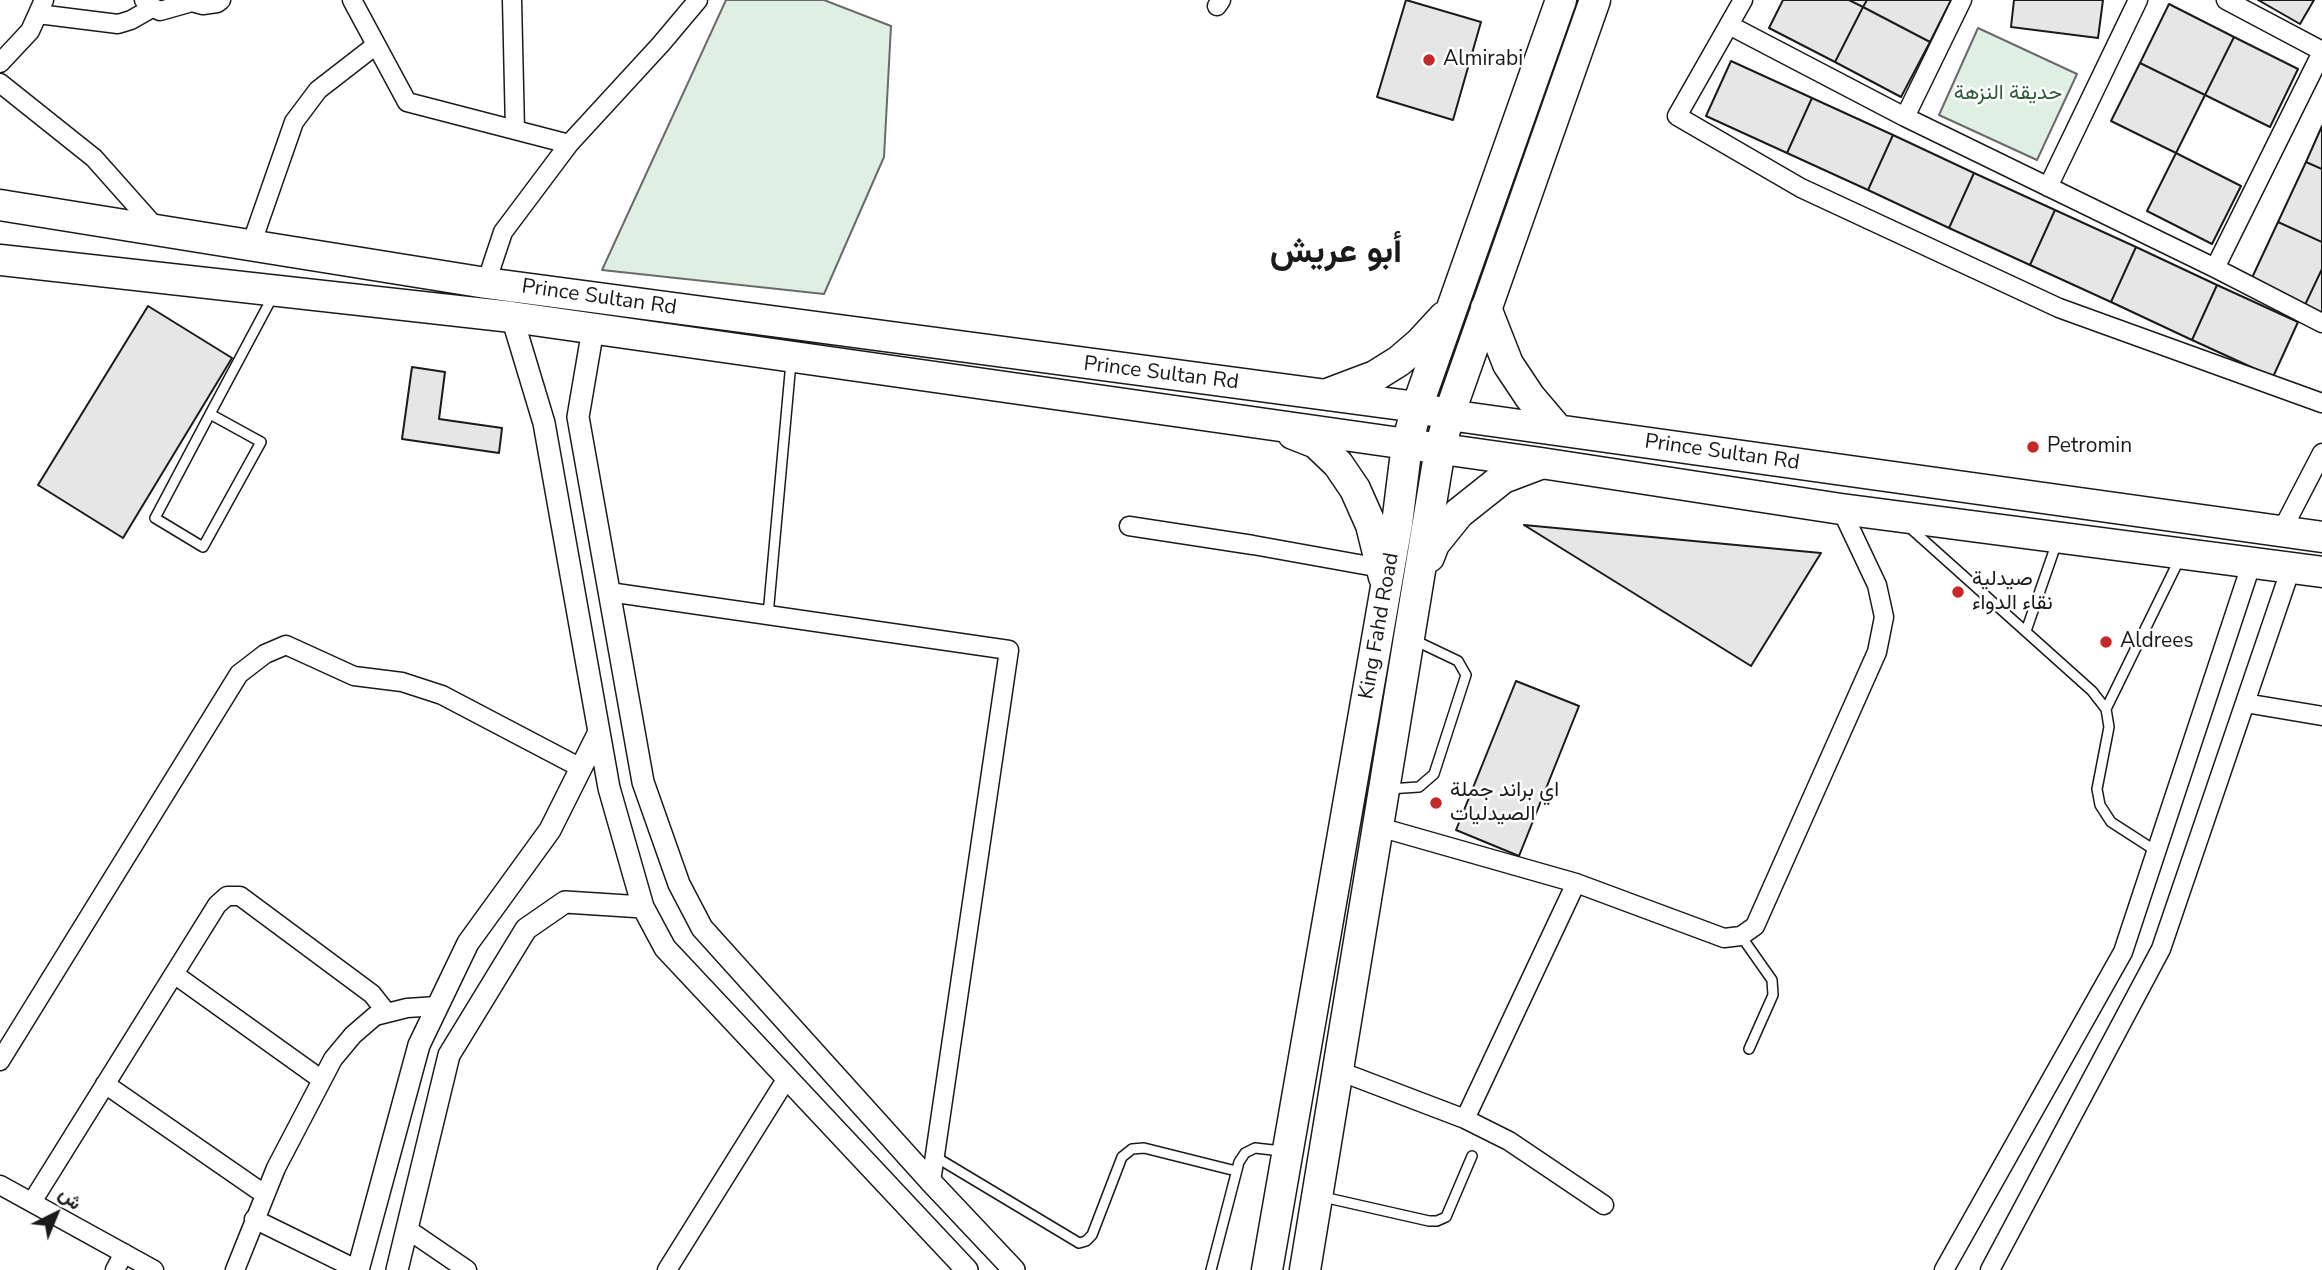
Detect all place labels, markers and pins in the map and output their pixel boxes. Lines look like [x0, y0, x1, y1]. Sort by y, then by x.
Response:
place label: Almirabi [1443, 47, 1523, 73]
marker: Almirabi [1421, 52, 1437, 68]
place label: Petromin [2047, 434, 2132, 460]
marker: Petromin [2025, 439, 2041, 455]
place label: صيدلية نقاء الدواء [1972, 567, 2053, 617]
marker: صيدلية نقاء الدواء [1950, 584, 1966, 600]
place label: Aldrees [2120, 629, 2193, 655]
marker: Aldrees [2098, 634, 2114, 650]
place label: اي براند جملة الصيدليات [1450, 778, 1559, 828]
marker: اي براند جملة الصيدليات [1428, 795, 1444, 811]

